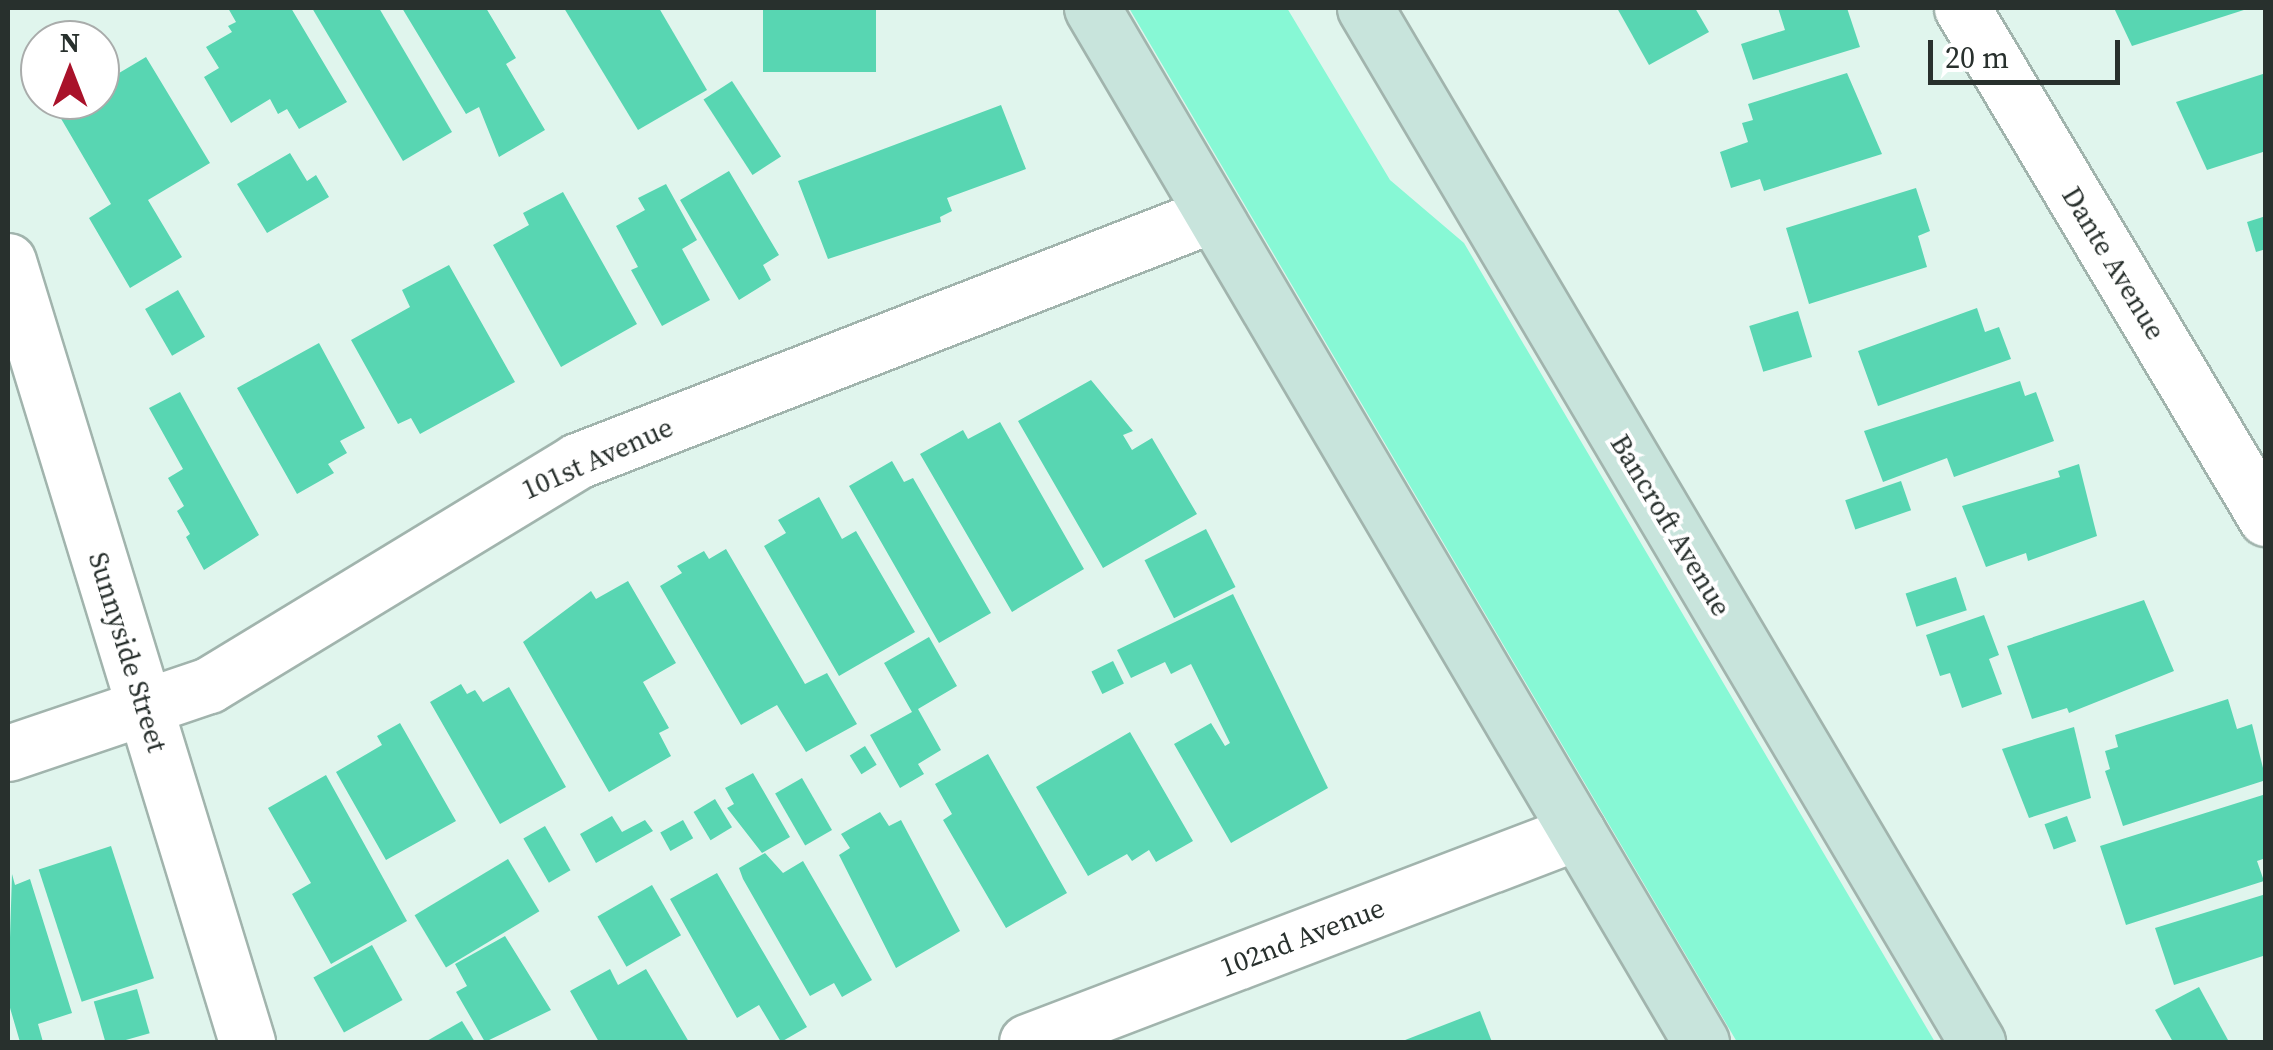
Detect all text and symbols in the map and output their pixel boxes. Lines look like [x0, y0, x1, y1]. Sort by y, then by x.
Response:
north arrow [20, 20, 120, 120]
scale bar [1933, 20, 2126, 82]
text: N [60, 23, 80, 61]
text: 20 m [1945, 37, 2009, 78]
street label: Dante Avenue [2055, 180, 2173, 346]
street label: 101st Avenue [516, 410, 678, 506]
street label: Bancroft Avenue [1604, 428, 1738, 622]
street label: Sunnyside Street [82, 548, 174, 756]
street label: 102nd Avenue [1215, 890, 1389, 984]

